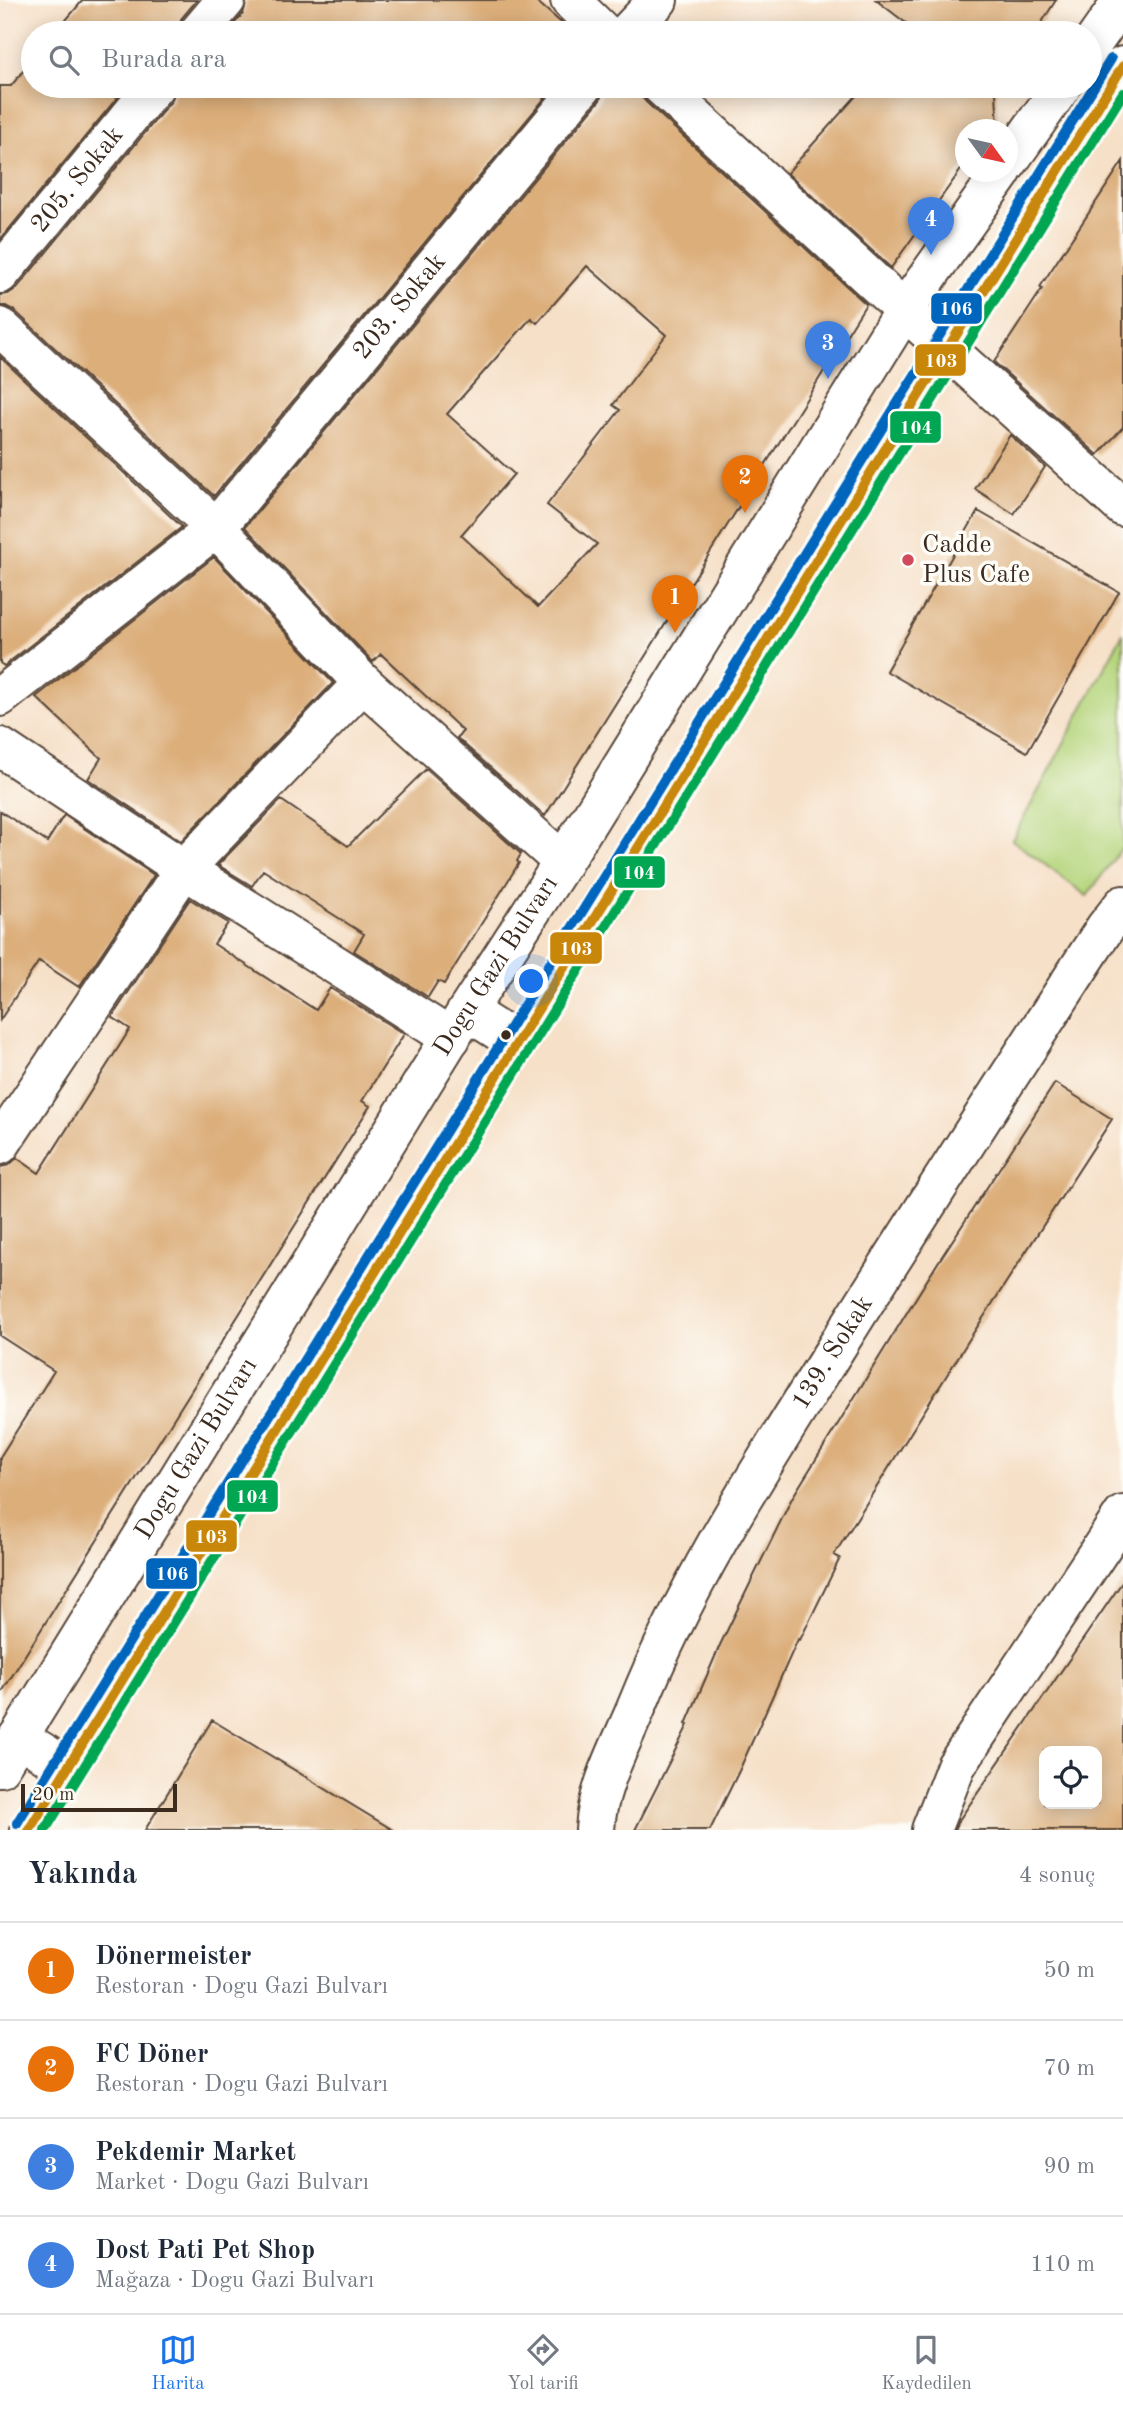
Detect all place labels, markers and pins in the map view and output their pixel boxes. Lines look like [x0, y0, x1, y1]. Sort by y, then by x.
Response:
pin: 4 [908, 197, 954, 255]
pin: 3 [805, 321, 851, 379]
pin: 2 [722, 455, 768, 513]
place label: Cadde Plus Cafe [922, 532, 1030, 588]
marker: Cadde Plus Cafe [900, 552, 916, 568]
pin: 1 [652, 575, 698, 633]
unlabelled marker [499, 1028, 513, 1042]

